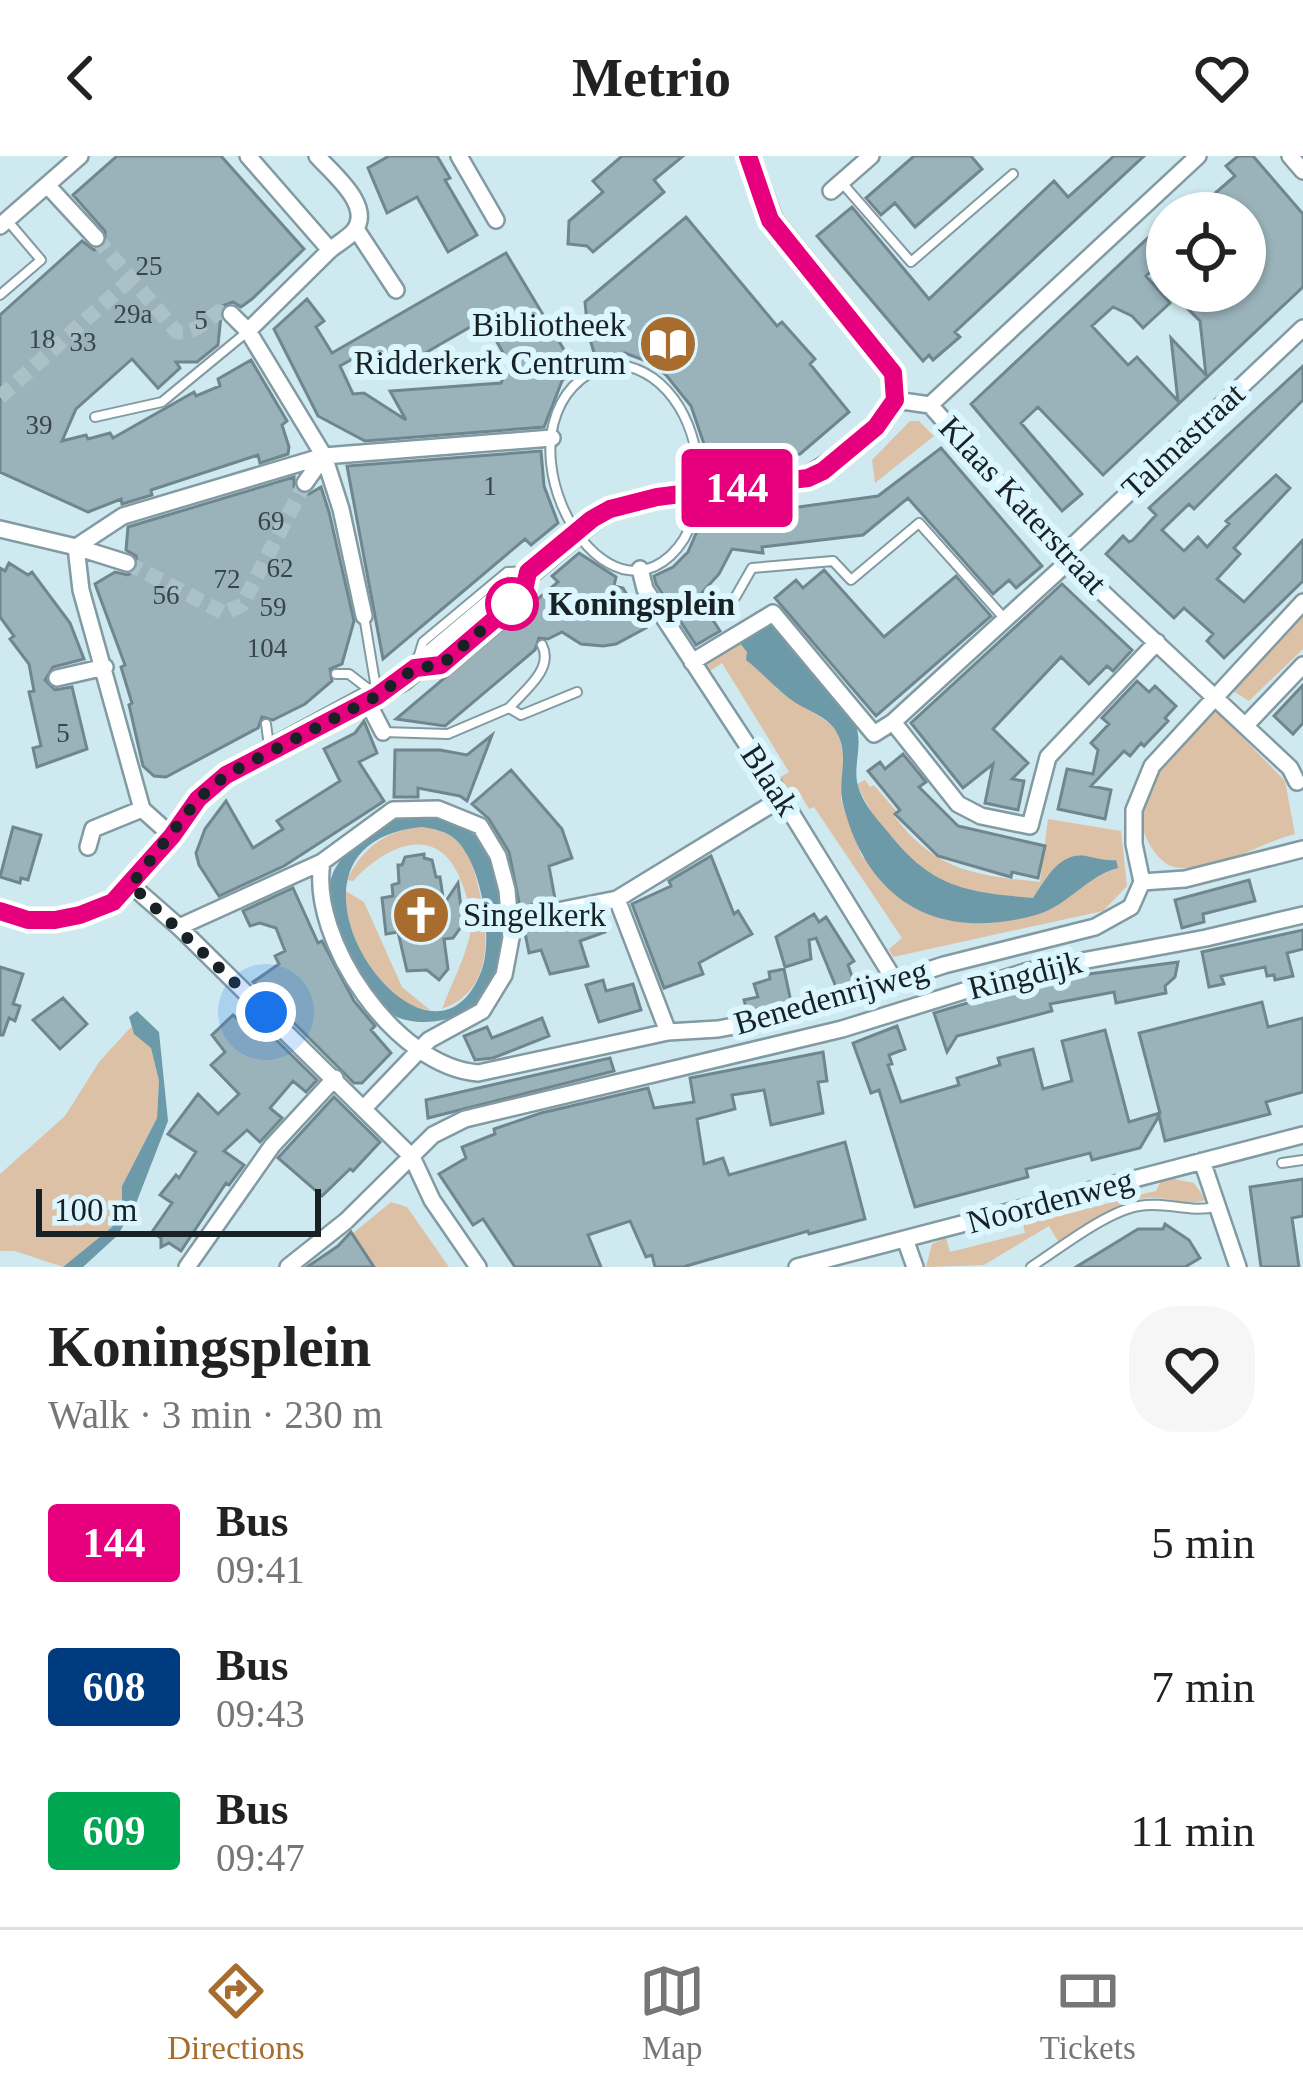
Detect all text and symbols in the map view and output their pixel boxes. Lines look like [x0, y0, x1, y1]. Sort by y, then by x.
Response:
icon: back [48, 45, 114, 111]
icon: heart [1189, 45, 1255, 111]
text: Metrio [572, 48, 731, 108]
map controls [1146, 192, 1266, 312]
button: locate [1146, 192, 1266, 312]
house number: 25 [136, 251, 163, 281]
house number: 29a [114, 299, 153, 329]
house number: 5 [194, 305, 208, 335]
place label: Bibliotheek Ridderkerk Centrum [354, 307, 626, 381]
library icon: Bibliotheek Ridderkerk Centrum [637, 313, 699, 375]
house number: 18 [29, 324, 56, 354]
house number: 33 [70, 327, 97, 357]
street label: Talmastraat [1115, 376, 1251, 506]
street label: Klaas Katerstraat [932, 409, 1114, 601]
house number: 39 [26, 410, 53, 440]
line badge: 144 [668, 449, 806, 527]
text: 144 [706, 465, 769, 511]
house number: 1 [483, 471, 497, 501]
house number: 69 [258, 506, 285, 536]
house number: 62 [267, 553, 294, 583]
house number: 72 [214, 564, 241, 594]
marker: Koningsplein [487, 579, 537, 629]
house number: 56 [153, 580, 180, 610]
place label: Koningsplein [548, 586, 735, 622]
house number: 59 [260, 592, 287, 622]
house number: 104 [247, 633, 288, 663]
house number: 5 [56, 718, 70, 748]
street label: Blaak [734, 738, 806, 822]
church icon: Singelkerk [390, 884, 452, 946]
place label: Singelkerk [463, 897, 606, 933]
street label: Ringdijk [965, 943, 1086, 1006]
street label: Benedenrijweg [730, 952, 932, 1042]
your location [236, 982, 296, 1042]
street label: Noordenweg [963, 1162, 1137, 1240]
scale bar [36, 1183, 321, 1236]
text: 100 m [54, 1192, 137, 1228]
button: heart [1129, 1306, 1255, 1432]
text: Koningsplein [48, 1315, 371, 1378]
text: Walk · 3 min · 230 m [48, 1393, 383, 1436]
text: Bus [216, 1496, 289, 1546]
text: 5 min [1151, 1518, 1255, 1568]
text: 144 [83, 1520, 146, 1566]
text: 09:41 [216, 1548, 305, 1591]
text: Bus [216, 1640, 289, 1690]
text: 7 min [1151, 1662, 1255, 1712]
text: 608 [83, 1664, 146, 1710]
text: 09:43 [216, 1692, 305, 1735]
text: Bus [216, 1784, 289, 1834]
text: 11 min [1130, 1806, 1255, 1856]
text: 609 [83, 1808, 146, 1854]
text: 09:47 [216, 1836, 305, 1879]
tab: Directions [167, 1958, 305, 2067]
tab: Map [639, 1958, 705, 2067]
tab: Tickets [1040, 1958, 1136, 2067]

